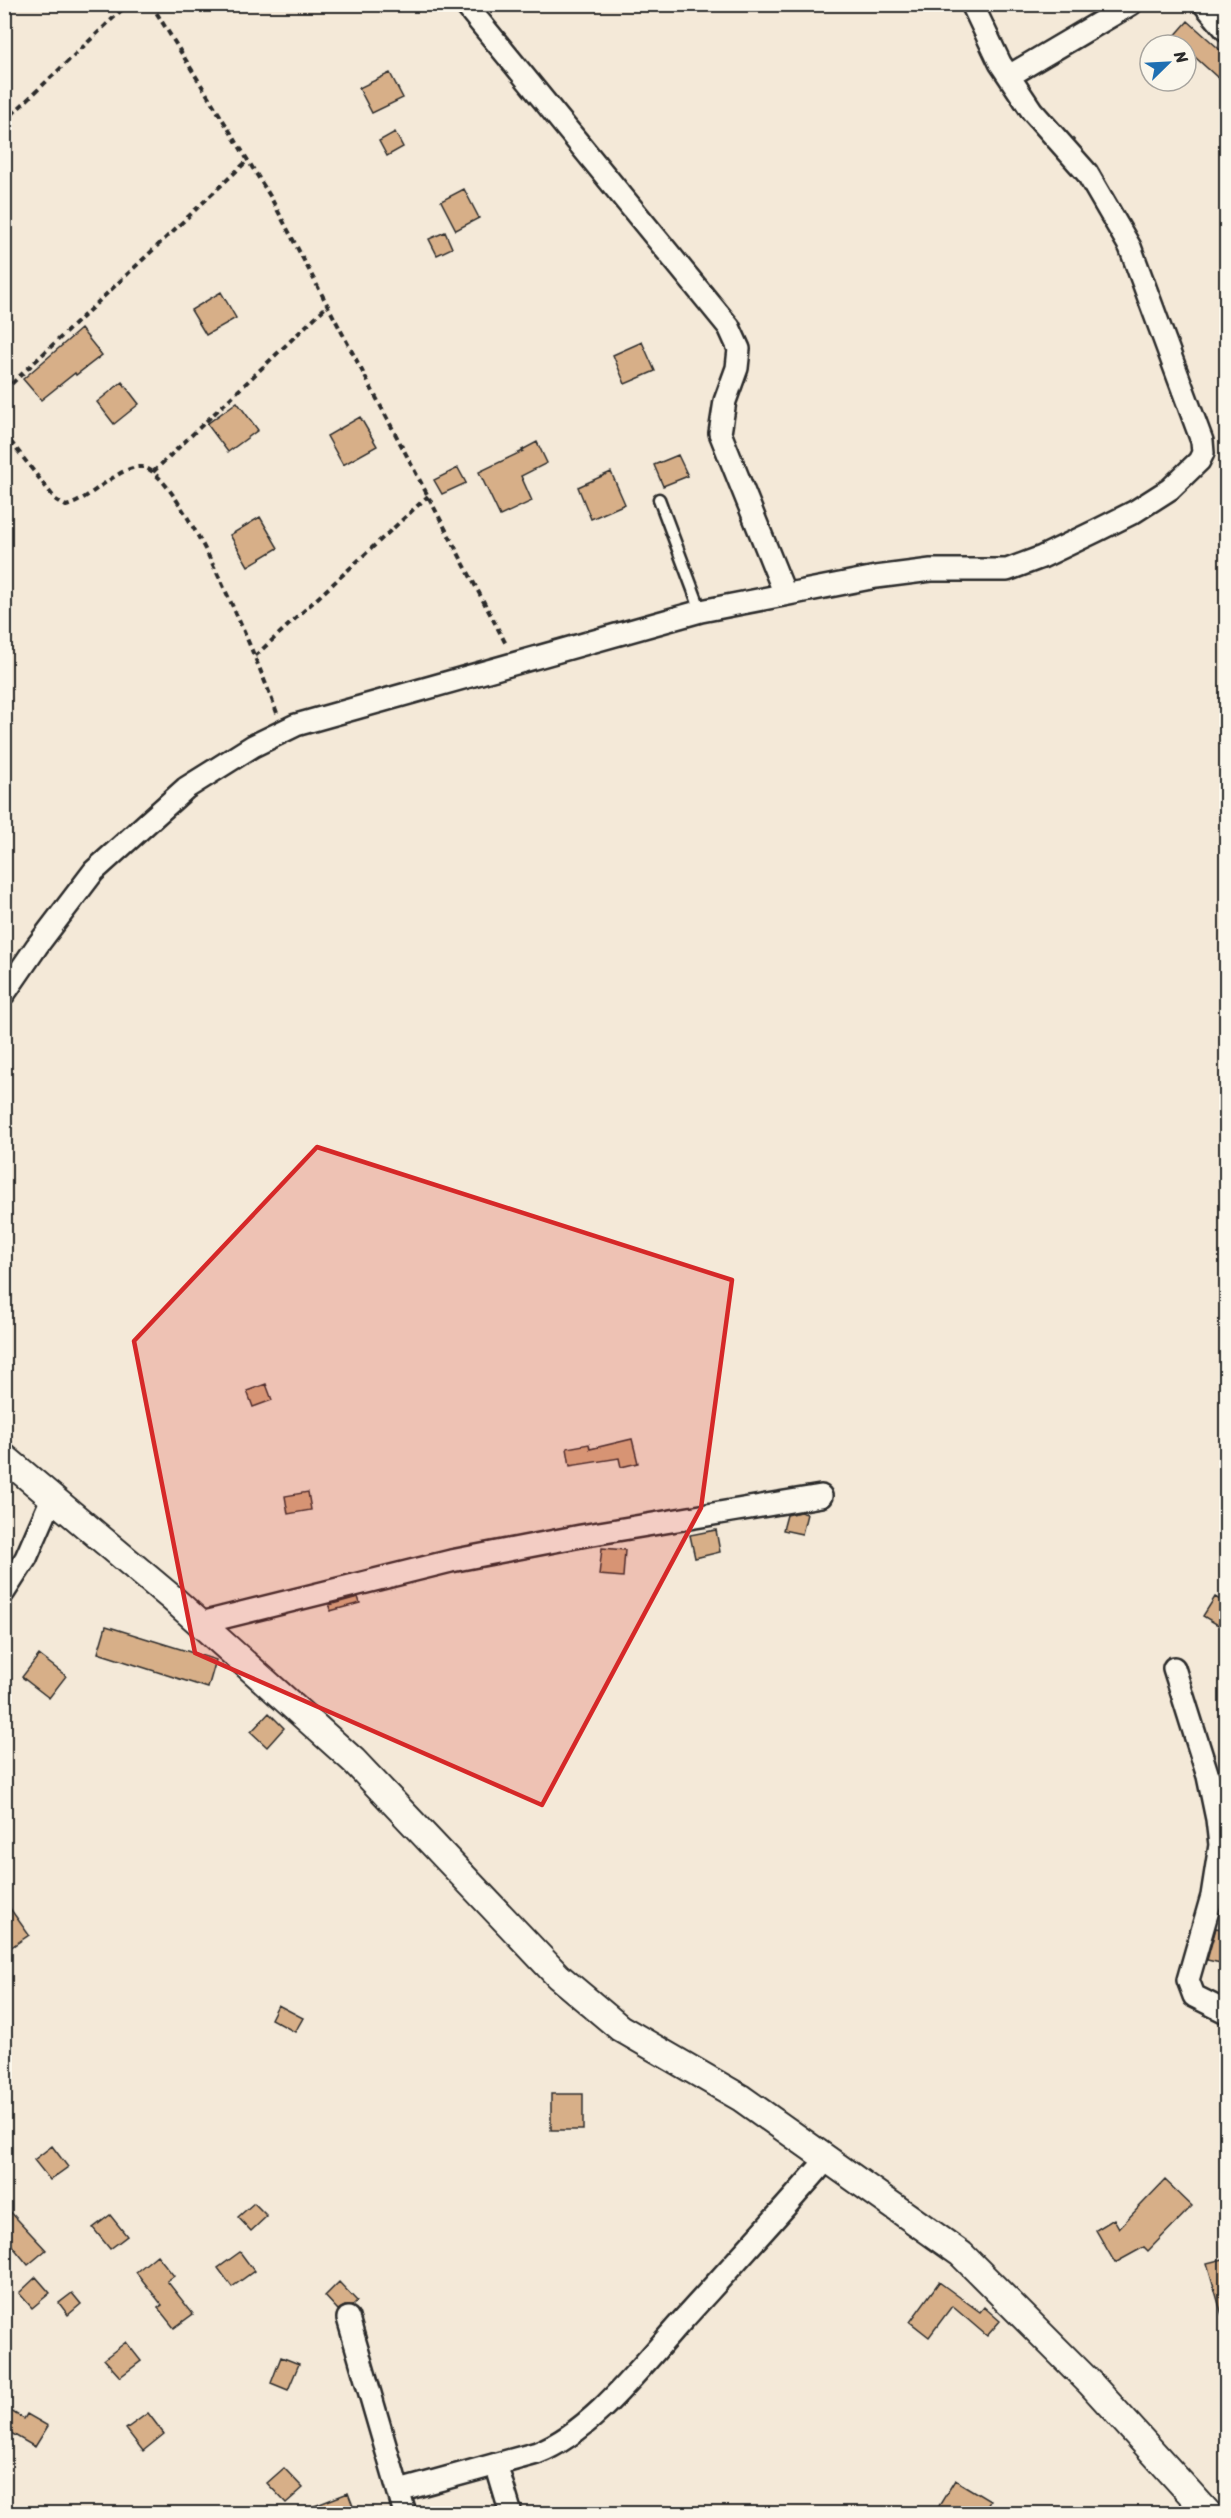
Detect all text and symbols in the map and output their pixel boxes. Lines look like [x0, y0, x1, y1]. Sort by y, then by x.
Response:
north arrow [1138, 33, 1198, 93]
text: N [1165, 45, 1197, 69]

